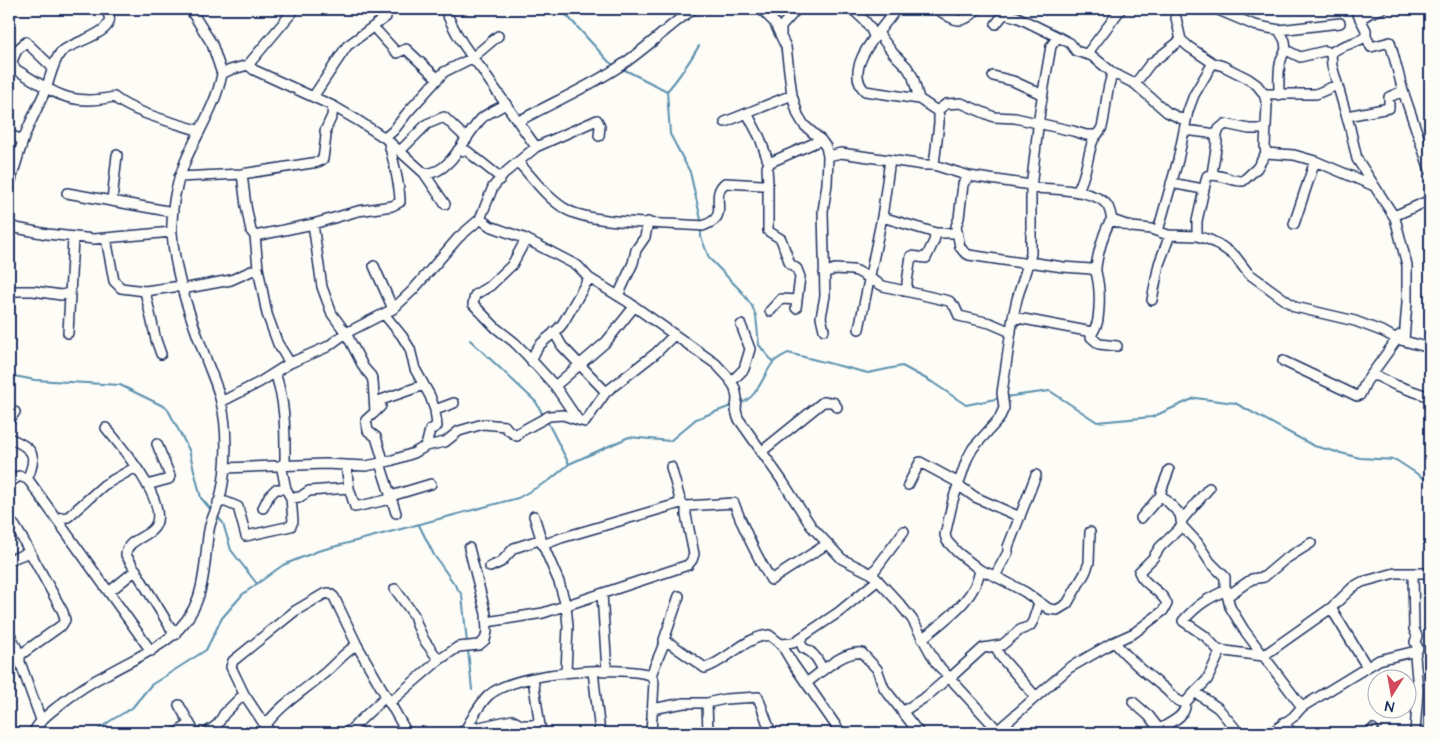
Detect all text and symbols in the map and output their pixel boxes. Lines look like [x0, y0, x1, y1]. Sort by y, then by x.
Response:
north arrow [1366, 670, 1416, 720]
text: N [1383, 695, 1396, 716]

